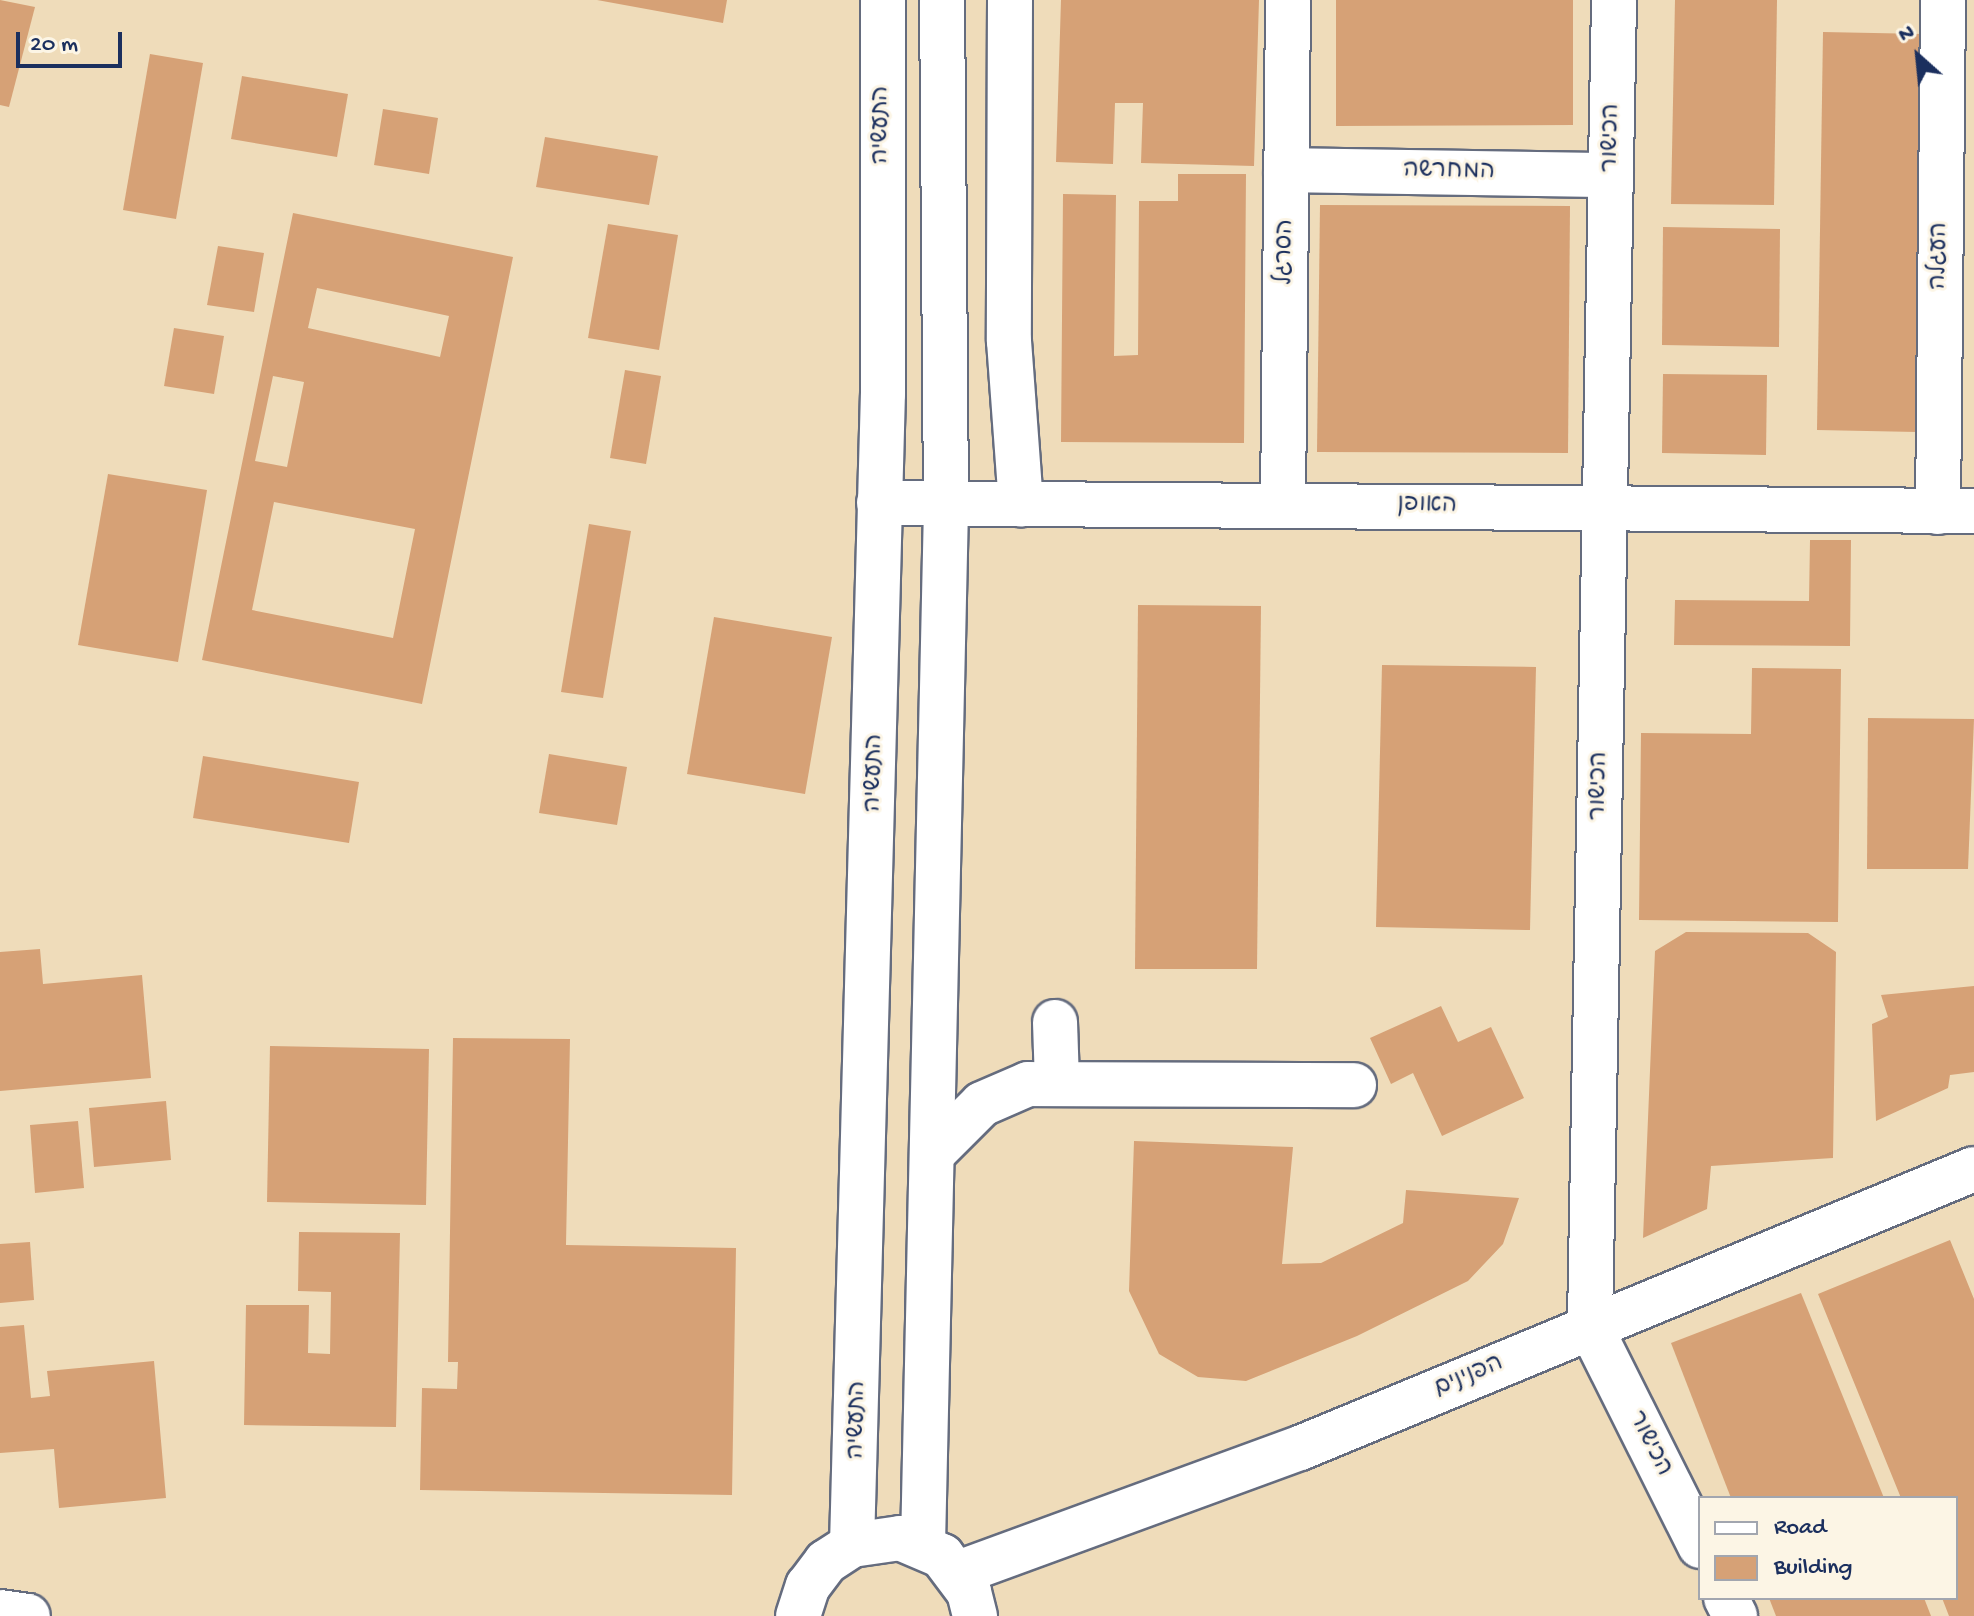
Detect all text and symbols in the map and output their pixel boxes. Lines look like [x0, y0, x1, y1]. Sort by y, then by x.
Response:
scale bar [20, 16, 126, 66]
north arrow [1878, 16, 1958, 96]
text: N [1895, 20, 1919, 49]
text: 20 m [30, 31, 78, 60]
street label: התעשיה [868, 86, 896, 164]
street label: הכישור [1597, 103, 1627, 173]
street label: המחרשה [1403, 157, 1495, 187]
street label: הסרגל [1271, 219, 1301, 285]
street label: העגלה [1925, 222, 1955, 290]
street label: האופן [1397, 491, 1457, 521]
street label: התעשיה [860, 733, 890, 813]
street label: הכישור [1585, 751, 1615, 821]
street label: הפנינים [1430, 1350, 1508, 1404]
street label: התעשיה [843, 1380, 873, 1460]
street label: הכישור [1621, 1407, 1677, 1481]
legend [1698, 1496, 1958, 1600]
text: Road [1774, 1514, 1826, 1543]
text: Building [1774, 1554, 1852, 1583]

